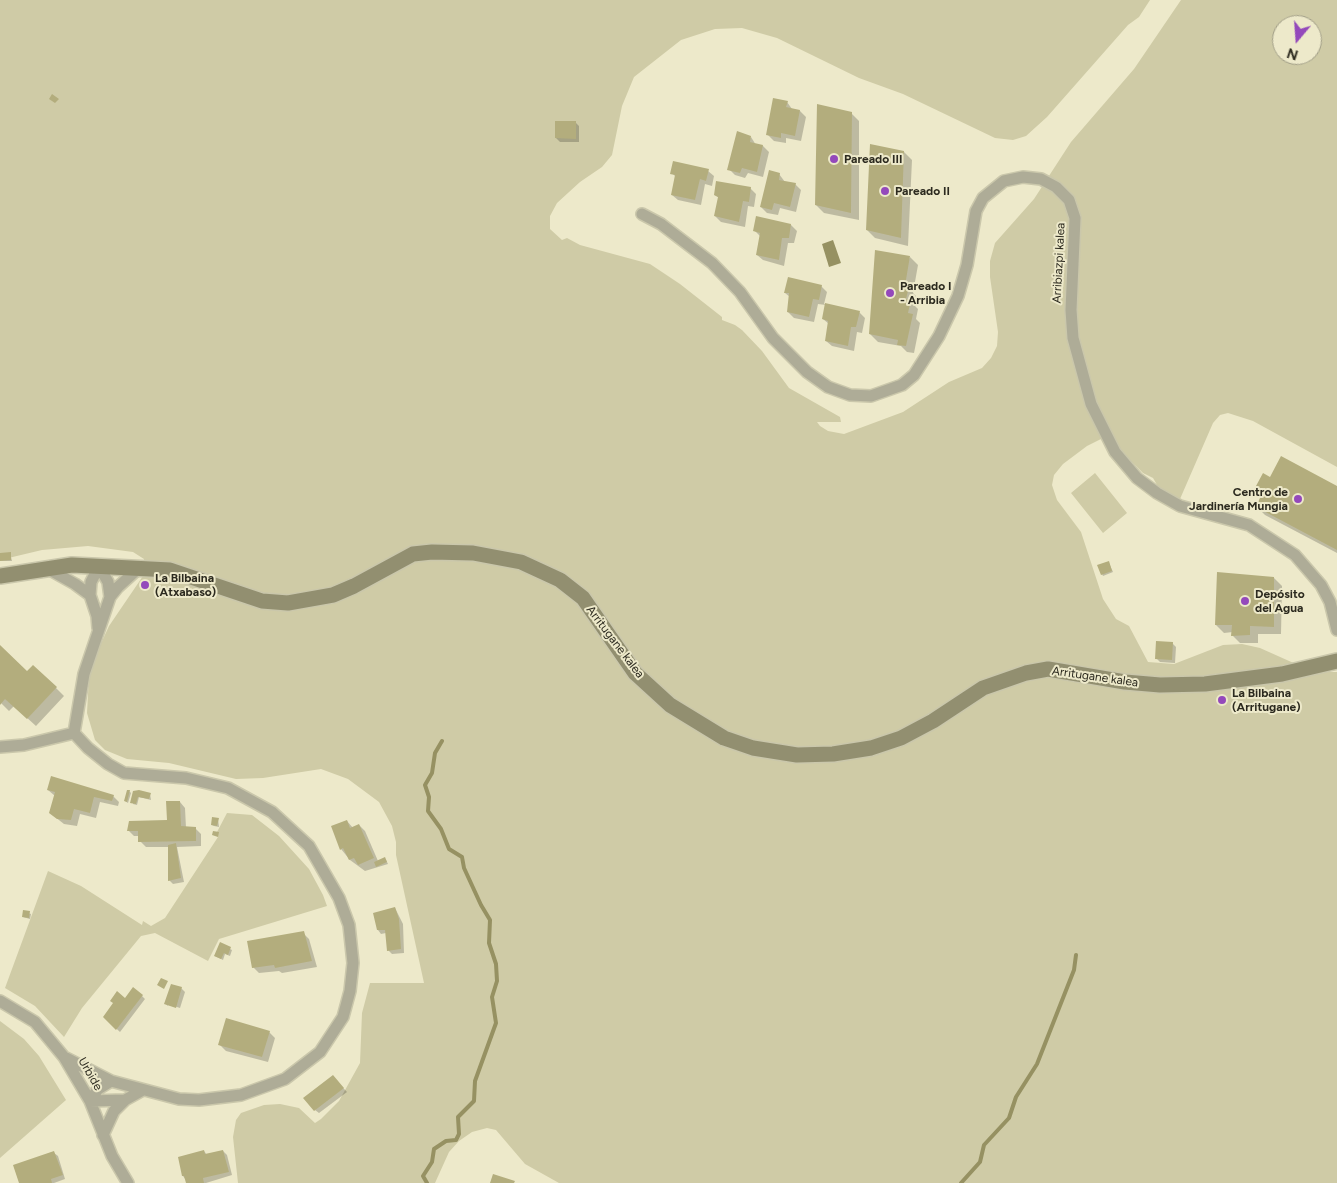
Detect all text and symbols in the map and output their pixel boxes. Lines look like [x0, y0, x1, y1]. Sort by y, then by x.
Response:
north arrow [1272, 15, 1322, 65]
text: N [1285, 44, 1300, 64]
place label: Pareado III [844, 152, 902, 166]
marker: Pareado III [828, 153, 840, 165]
place label: Pareado II [895, 184, 950, 198]
marker: Pareado II [879, 185, 891, 197]
street label: Arribiazpi kalea [1050, 222, 1068, 304]
place label: Pareado I - Arribia [900, 279, 952, 307]
marker: Pareado I - Arribia [884, 287, 896, 299]
place label: Centro de Jardinería Mungia [1189, 485, 1288, 513]
marker: Centro de Jardinería Mungia [1292, 493, 1304, 505]
place label: La Bilbaina (Atxabaso) [155, 571, 216, 599]
marker: La Bilbaina (Atxabaso) [139, 579, 151, 591]
place label: Depósito del Agua [1255, 587, 1305, 615]
marker: Depósito del Agua [1239, 595, 1251, 607]
street label: Arritugane kalea [583, 603, 647, 681]
street label: Arritugane kalea [1051, 664, 1139, 690]
place label: La Bilbaina (Arritugane) [1232, 686, 1301, 714]
marker: La Bilbaina (Arritugane) [1216, 694, 1228, 706]
street label: Urbide [75, 1055, 105, 1093]

